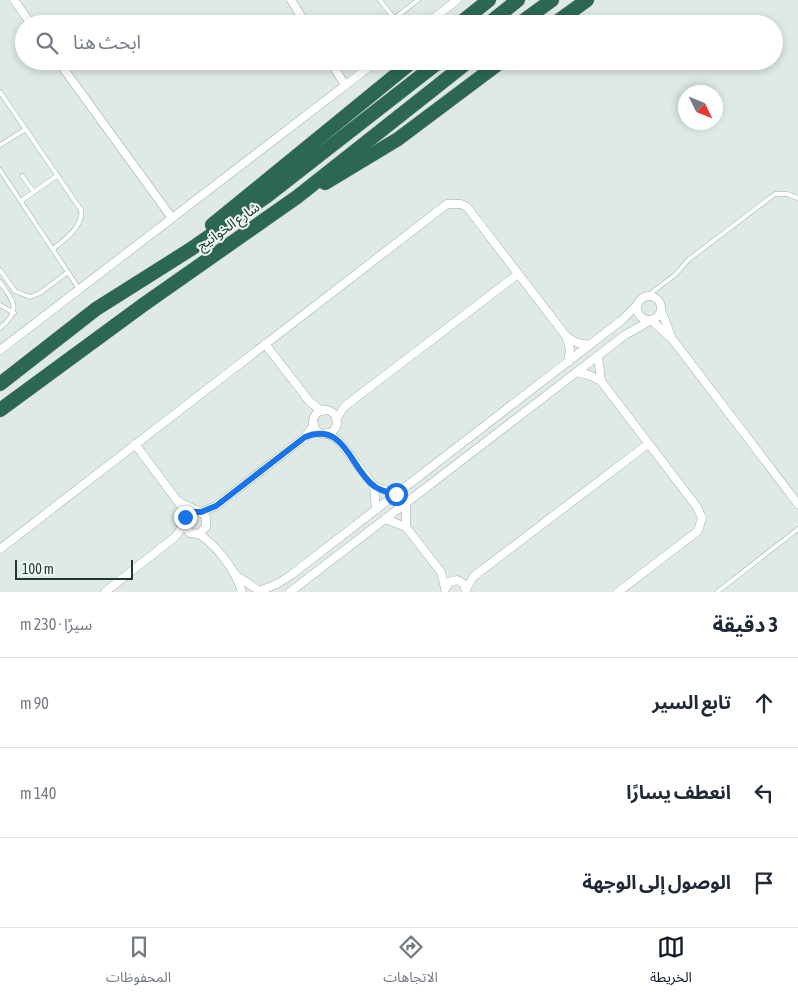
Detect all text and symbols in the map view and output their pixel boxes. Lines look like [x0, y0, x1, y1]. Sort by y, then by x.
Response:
search box [15, 15, 783, 70]
icon: search [33, 29, 61, 57]
text: ابحث هنا [73, 31, 141, 53]
north arrow [678, 85, 723, 130]
street label: شارع الخوانيج [193, 198, 264, 256]
route start [385, 483, 408, 506]
route end [174, 506, 197, 529]
scale bar [15, 557, 132, 580]
text: 100 m [22, 561, 54, 577]
text: 3 دقيقة [712, 612, 778, 636]
text: سيرًا · 230 m [20, 615, 92, 633]
icon: ahead [750, 689, 778, 717]
text: تابع السير [652, 691, 731, 713]
text: 90 m [20, 694, 49, 712]
icon: left [750, 779, 778, 807]
text: انعطف يسارًا [626, 781, 731, 803]
text: 140 m [20, 784, 56, 802]
icon: arrive [750, 869, 778, 897]
text: الوصول إلى الوجهة [582, 871, 731, 893]
tab: المحفوظات [106, 933, 171, 992]
tab: الاتجاهات [383, 933, 438, 992]
tab: الخريطة [650, 933, 692, 992]

